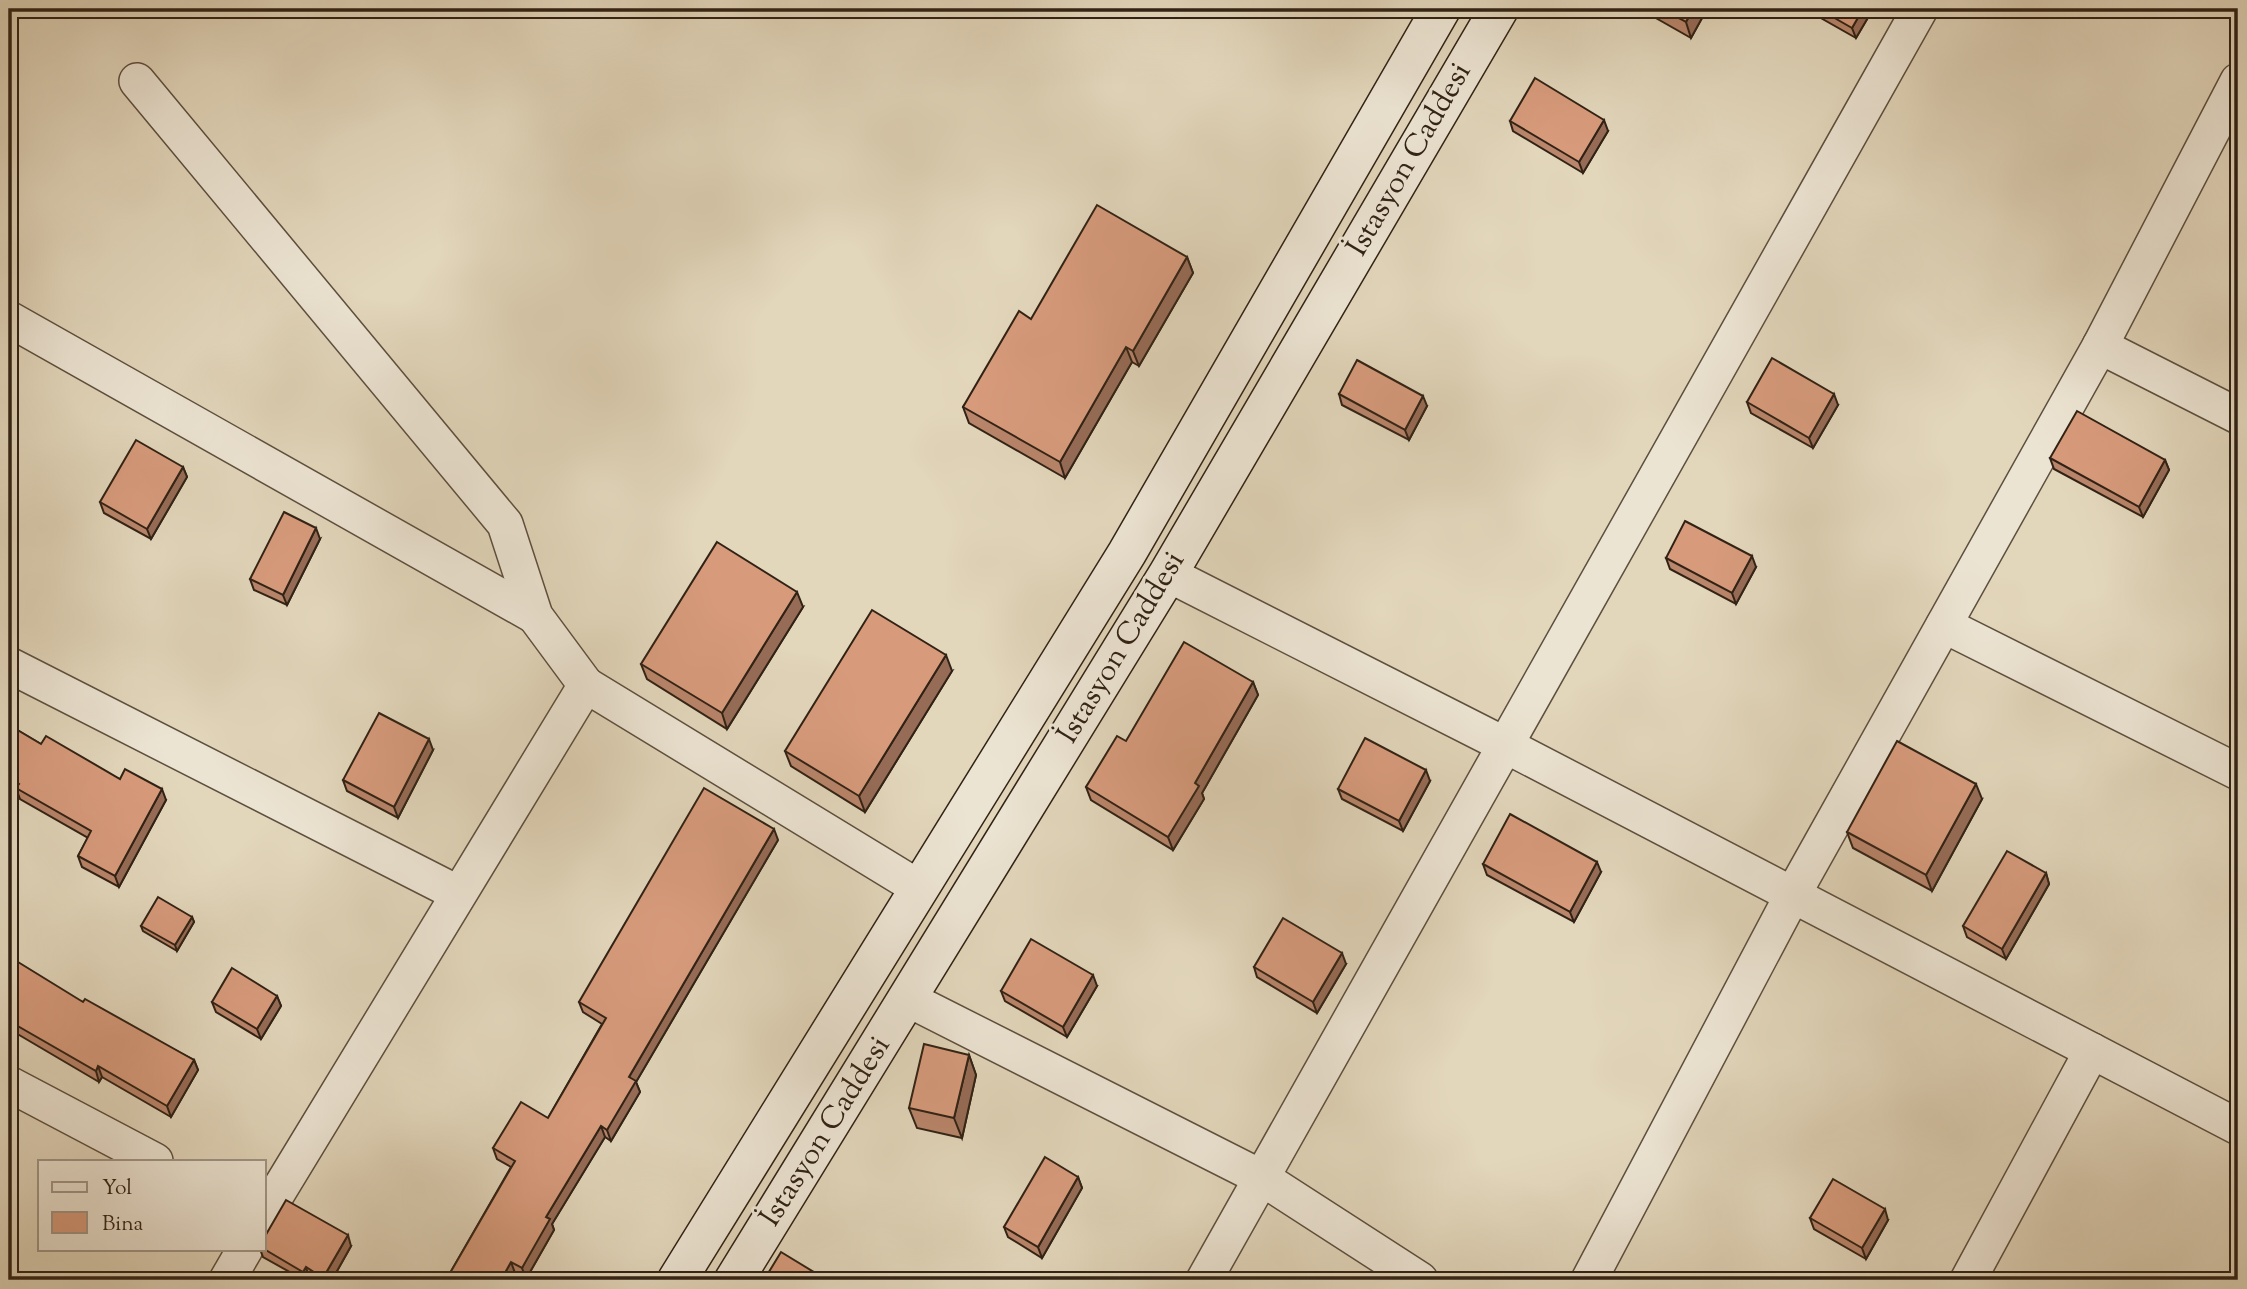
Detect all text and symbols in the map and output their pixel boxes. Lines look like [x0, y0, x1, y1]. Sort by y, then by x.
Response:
street label: İstasyon Caddesi [1337, 55, 1483, 265]
street label: İstasyon Caddesi [1048, 544, 1196, 752]
street label: İstasyon Caddesi [750, 1029, 902, 1235]
legend [38, 1160, 266, 1250]
text: Yol [102, 1174, 132, 1204]
text: Bina [102, 1210, 144, 1240]

